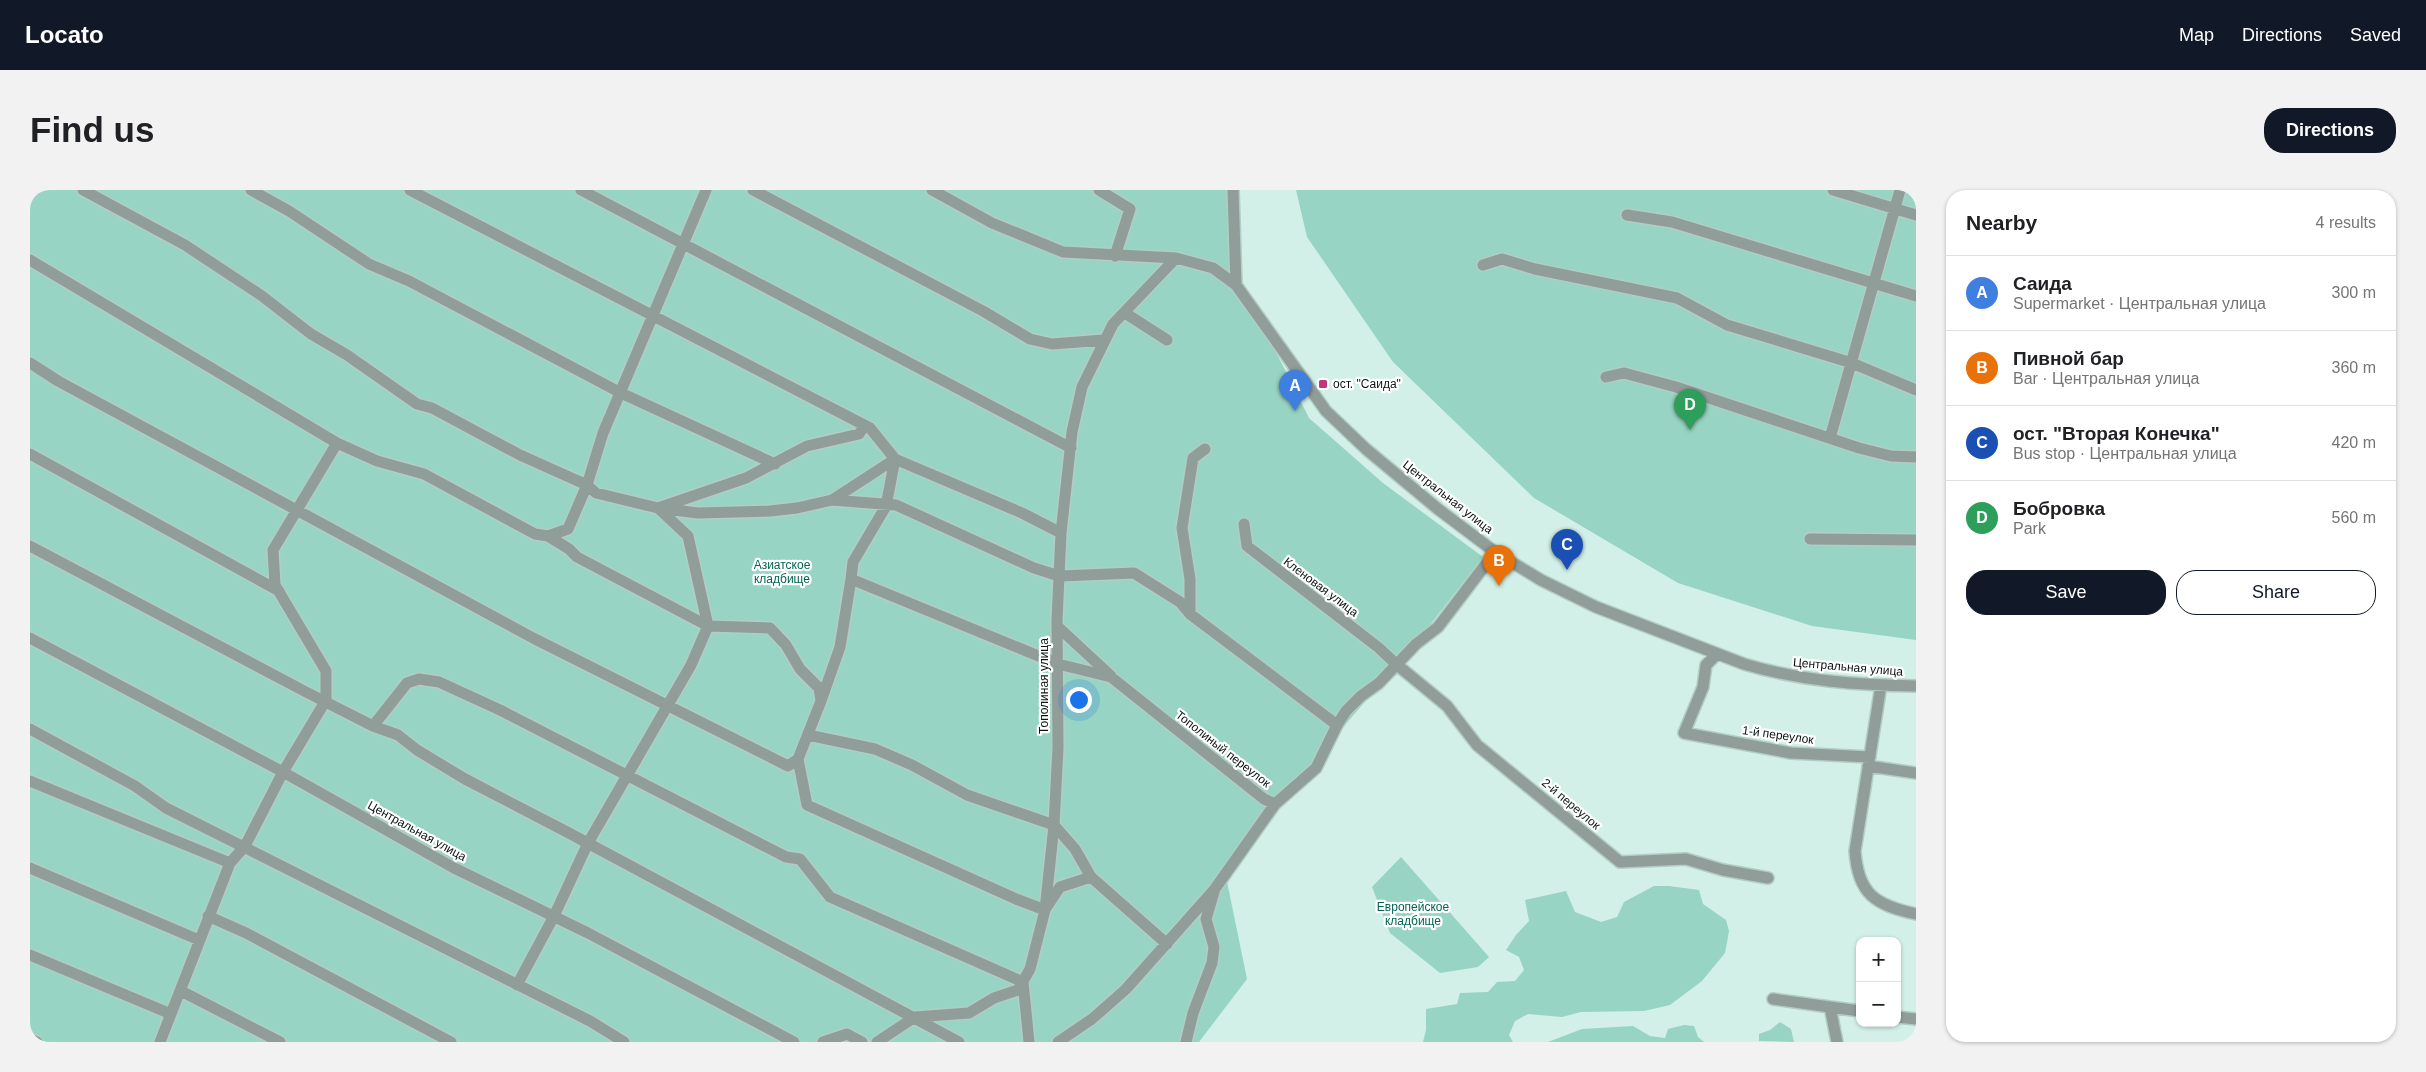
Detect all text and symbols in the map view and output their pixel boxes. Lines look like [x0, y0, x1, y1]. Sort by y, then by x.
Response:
text: Locato [25, 21, 104, 48]
text: Map [2179, 25, 2214, 45]
text: Directions [2242, 25, 2322, 45]
text: Saved [2350, 25, 2401, 45]
button: Directions [2264, 108, 2396, 153]
text: Find us [30, 110, 154, 149]
text: Nearby [1966, 211, 2037, 234]
text: 4 results [2316, 214, 2376, 231]
text: Саида [2013, 273, 2072, 294]
text: A [1976, 284, 1988, 301]
text: 300 m [2332, 284, 2376, 301]
text: Supermarket · Центральная улица [2013, 295, 2266, 312]
text: Пивной бар [2013, 348, 2124, 369]
text: B [1976, 359, 1988, 376]
text: 360 m [2332, 359, 2376, 376]
pin: A [1279, 370, 1311, 411]
text: Bar · Центральная улица [2013, 370, 2199, 387]
place label: ост. "Саида" [1333, 377, 1401, 391]
marker: ост. "Саида" [1317, 378, 1329, 390]
pin: D [1674, 389, 1706, 430]
text: ост. "Вторая Конечка" [2013, 423, 2220, 444]
text: C [1976, 434, 1988, 451]
text: 420 m [2332, 434, 2376, 451]
text: Bus stop · Центральная улица [2013, 445, 2237, 462]
street label: Центральная улица [1400, 457, 1496, 537]
text: Бобровка [2013, 498, 2105, 519]
text: D [1976, 509, 1988, 526]
text: 560 m [2332, 509, 2376, 526]
text: Park [2013, 520, 2046, 537]
pin: C [1551, 529, 1583, 570]
pin: B [1483, 545, 1515, 586]
street label: Кленовая улица [1281, 554, 1361, 620]
park label: Азиатское кладбище [754, 558, 811, 586]
button: Save [1966, 570, 2166, 615]
button: Share [2176, 570, 2376, 615]
street label: Тополиная улица [1037, 638, 1051, 734]
street label: Центральная улица [1792, 655, 1904, 679]
your location [1066, 687, 1092, 713]
street label: Тополиный переулок [1173, 708, 1274, 791]
street label: 1-й переулок [1741, 723, 1815, 747]
street label: 2-й переулок [1539, 776, 1604, 833]
street label: Центральная улица [365, 798, 469, 864]
park label: Европейское кладбище [1377, 900, 1449, 928]
map controls [1856, 937, 1901, 1027]
button: + [1856, 937, 1901, 982]
button: − [1856, 982, 1901, 1027]

